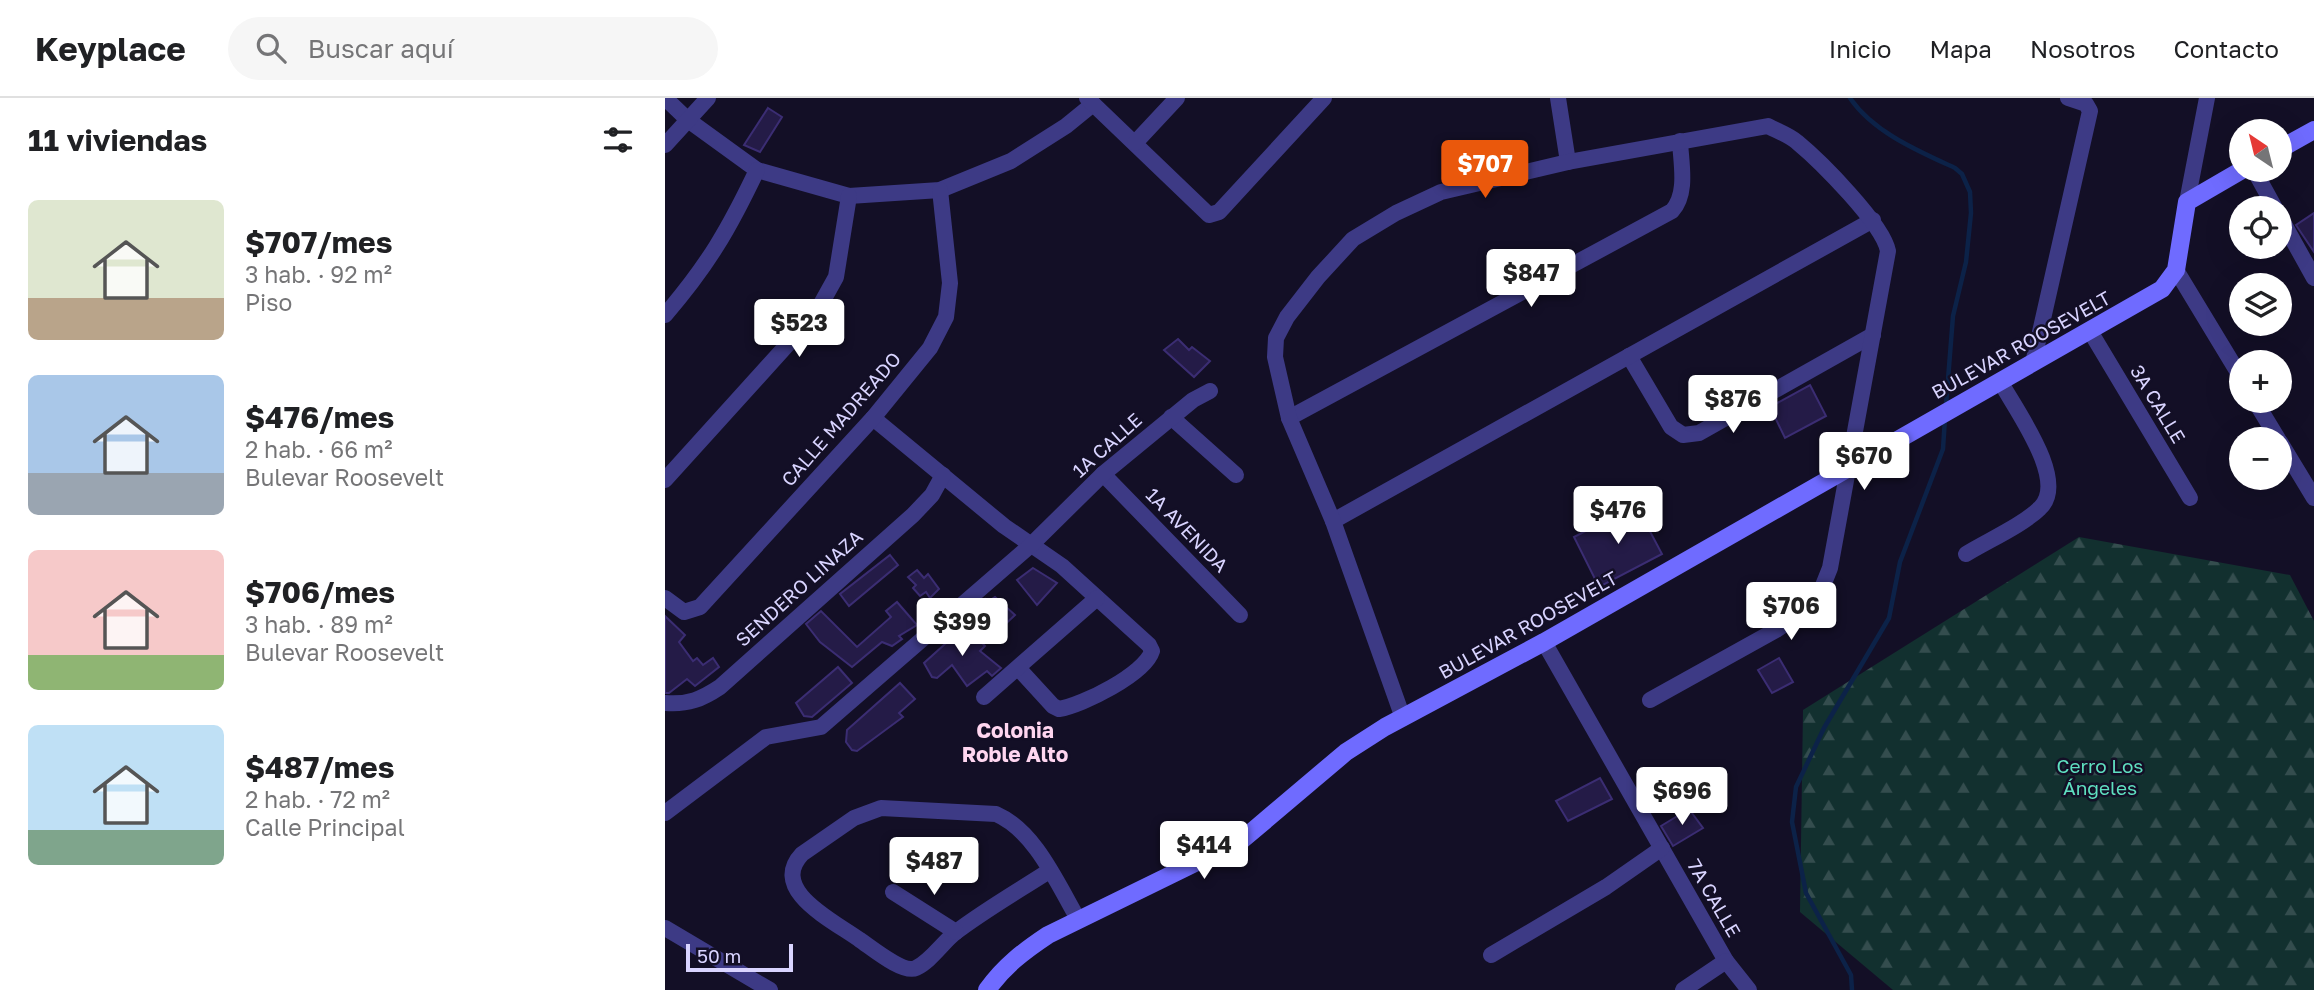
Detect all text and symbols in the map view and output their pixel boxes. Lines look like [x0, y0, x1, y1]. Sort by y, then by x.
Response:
search box [228, 17, 718, 80]
text: Keyplace [35, 29, 186, 68]
icon: search [252, 29, 290, 67]
text: Buscar aquí [308, 33, 454, 64]
text: Inicio [1829, 34, 1891, 63]
text: Mapa [1929, 34, 1992, 63]
text: Nosotros [2030, 34, 2136, 63]
text: Contacto [2174, 34, 2279, 63]
north arrow [2229, 119, 2293, 182]
map controls [2229, 119, 2292, 490]
icon: filters [599, 121, 637, 159]
text: 11 viviendas [28, 122, 207, 158]
pin: $707 [1444, 140, 1526, 200]
text: $707 [1457, 149, 1513, 177]
button: locate [2229, 196, 2292, 259]
text: $707/mes [245, 224, 392, 260]
icon: home [84, 228, 168, 312]
pin: $847 [1490, 250, 1572, 309]
text: $847 [1502, 258, 1560, 286]
text: 3 hab. · 92 m² [245, 260, 392, 288]
button: layers [2229, 273, 2292, 336]
street label: BULEVAR ROOSEVELT [1927, 286, 2114, 403]
text: Piso [245, 288, 292, 316]
pin: $523 [758, 300, 840, 359]
text: $523 [770, 308, 828, 336]
street label: CALLE MADREADO [776, 347, 905, 490]
button: + [2229, 350, 2292, 413]
street label: 3A CALLE [2126, 360, 2191, 447]
pin: $876 [1692, 376, 1774, 435]
text: $876 [1704, 384, 1762, 412]
text: $476/mes [245, 399, 394, 435]
icon: home [84, 403, 168, 487]
street label: 1A CALLE [1067, 408, 1146, 482]
button: − [2229, 427, 2292, 490]
pin: $670 [1823, 432, 1905, 492]
text: 2 hab. · 66 m² [245, 435, 392, 463]
text: $670 [1835, 441, 1893, 469]
text: Bulevar Roosevelt [245, 463, 444, 491]
street label: 1A AVENIDA [1142, 483, 1233, 577]
pin: $476 [1577, 486, 1659, 546]
text: $476 [1590, 495, 1646, 523]
street label: SENDERO LINAZA [730, 524, 867, 651]
street label: BULEVAR ROOSEVELT [1434, 566, 1621, 683]
text: $706/mes [245, 574, 395, 610]
icon: home [84, 578, 168, 662]
pin: $706 [1750, 582, 1832, 642]
text: $706 [1762, 591, 1820, 619]
pin: $399 [921, 598, 1003, 658]
text: $399 [933, 607, 991, 635]
text: 3 hab. · 89 m² [245, 610, 393, 638]
text: Bulevar Roosevelt [245, 638, 444, 666]
district label: Colonia Roble Alto [962, 717, 1068, 767]
text: $487/mes [245, 749, 395, 785]
icon: home [84, 753, 168, 837]
park label: Cerro Los Ángeles [2057, 754, 2143, 799]
pin: $696 [1641, 768, 1723, 827]
text: $696 [1652, 776, 1712, 804]
text: 2 hab. · 72 m² [245, 785, 390, 813]
text: Calle Principal [245, 813, 405, 841]
pin: $414 [1163, 822, 1245, 881]
text: $414 [1176, 830, 1232, 858]
pin: $487 [893, 838, 975, 897]
text: $487 [905, 846, 963, 874]
street label: 7A CALLE [1683, 855, 1746, 941]
scale bar [686, 941, 793, 973]
text: 50 m [697, 944, 741, 967]

